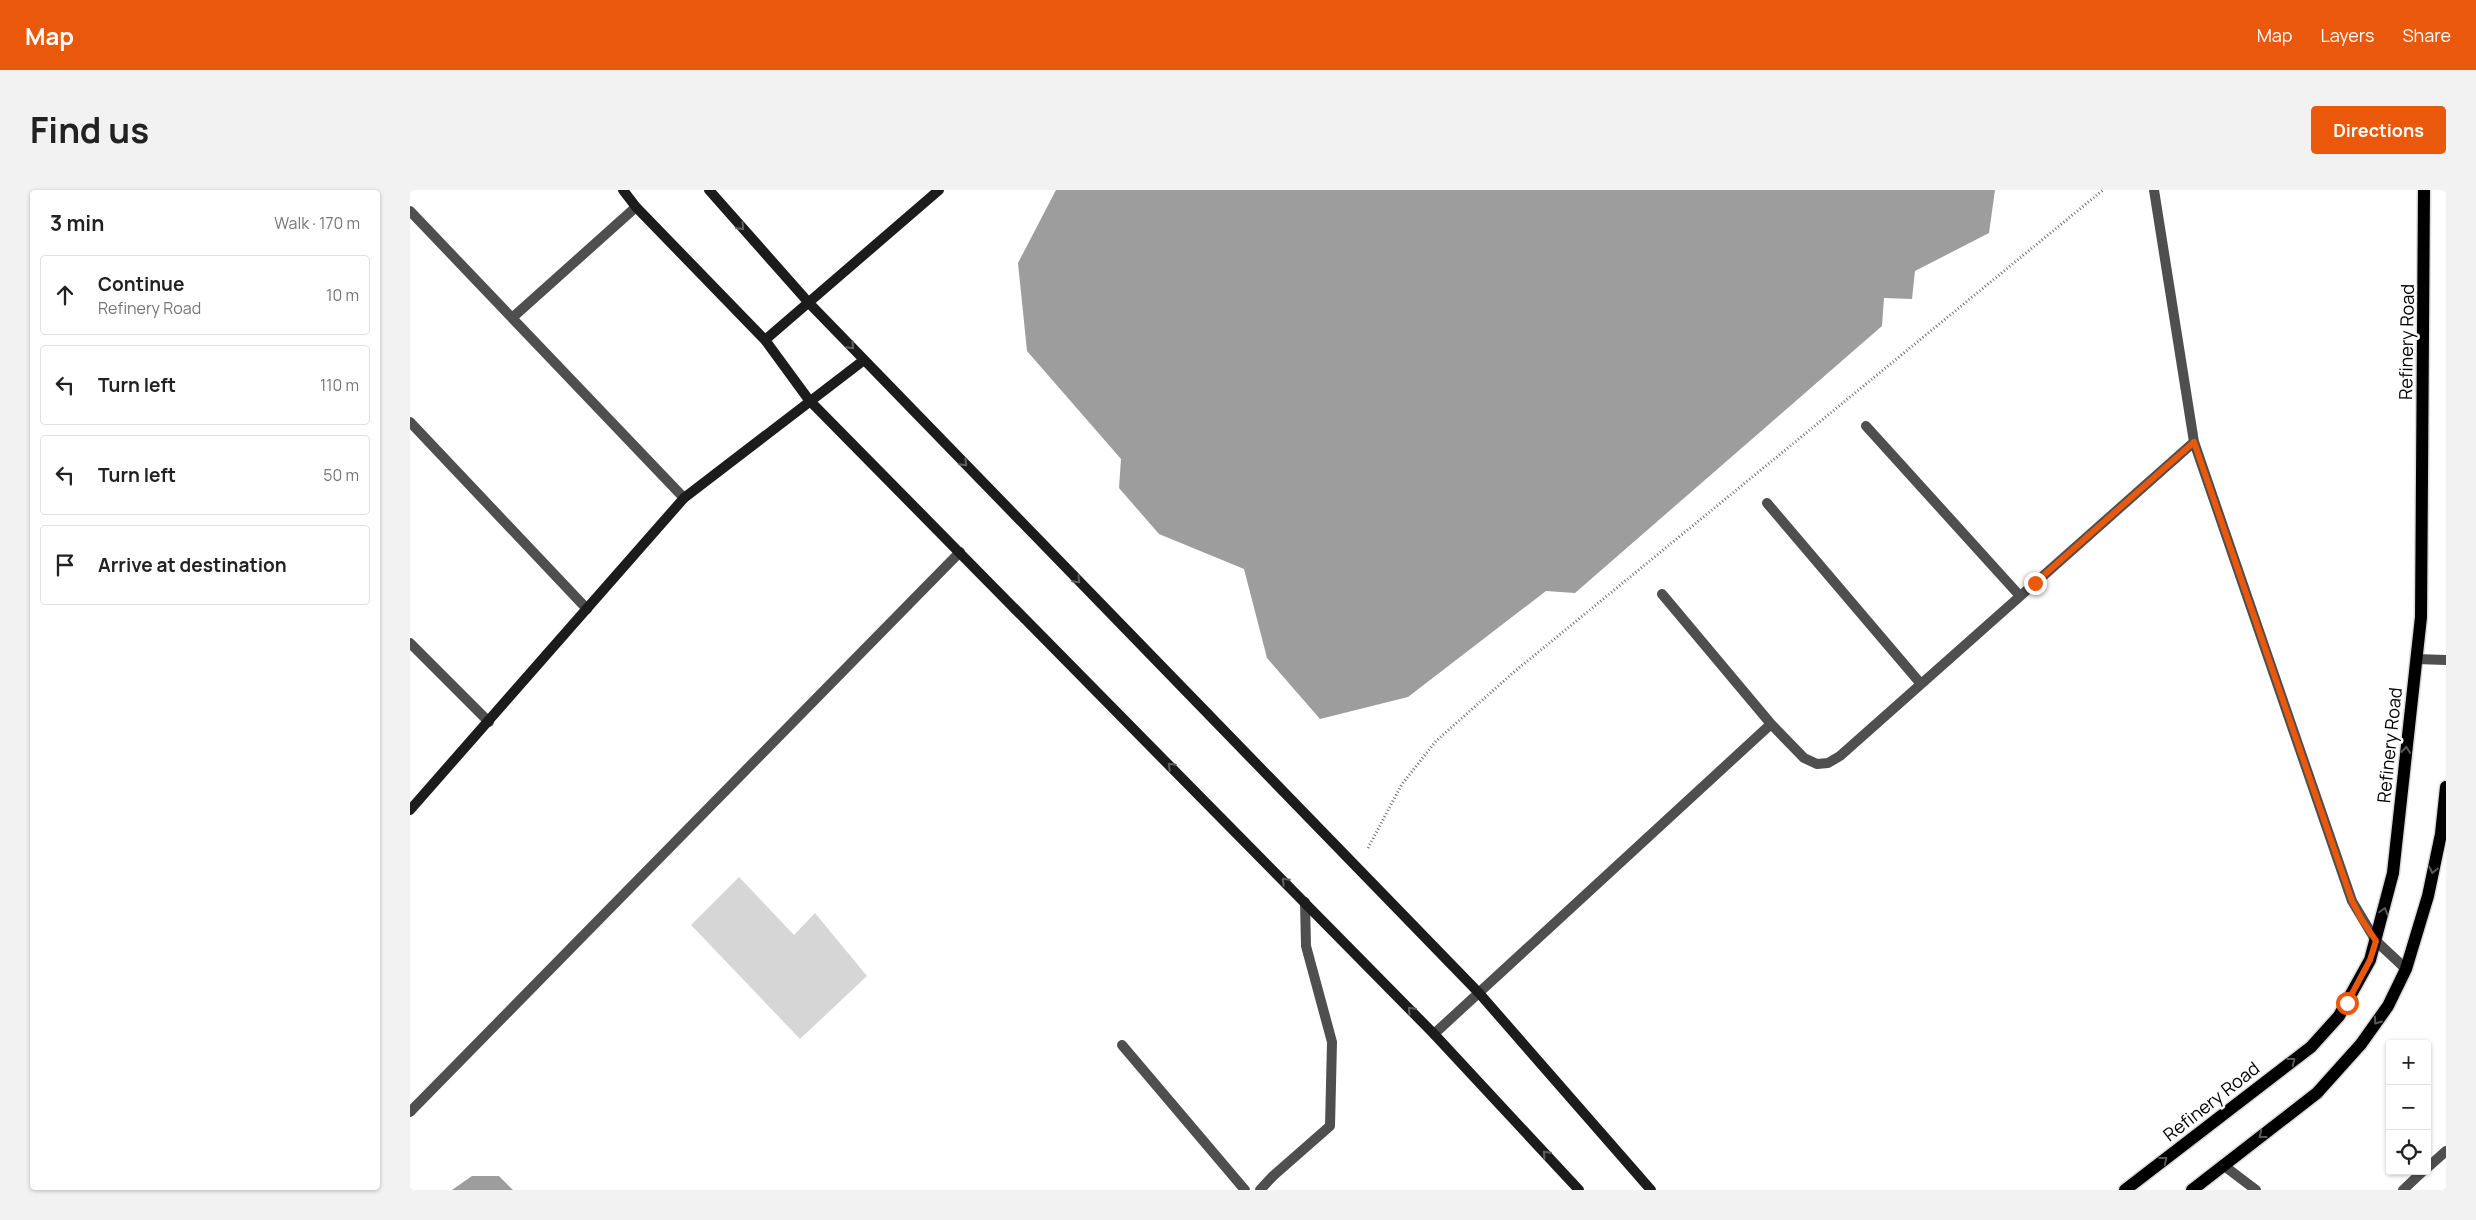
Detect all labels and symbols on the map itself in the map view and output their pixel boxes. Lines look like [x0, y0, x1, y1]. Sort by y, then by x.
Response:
one-way arrow [736, 221, 745, 230]
street label: Refinery Road [2393, 284, 2419, 400]
one-way arrow [845, 341, 854, 350]
one-way arrow [958, 457, 967, 466]
route end [2024, 572, 2047, 595]
one-way arrow [1072, 574, 1081, 583]
street label: Refinery Road [2371, 686, 2407, 804]
one-way arrow [2400, 746, 2411, 754]
one-way arrow [1168, 763, 1177, 772]
one-way arrow [2428, 866, 2439, 875]
one-way arrow [1282, 878, 1291, 887]
one-way arrow [2379, 907, 2389, 915]
route start [2336, 992, 2359, 1015]
one-way arrow [1408, 1007, 1417, 1016]
one-way arrow [2374, 1015, 2383, 1025]
street label: Refinery Road [2158, 1056, 2264, 1146]
one-way arrow [2286, 1058, 2295, 1066]
one-way arrow [2259, 1129, 2268, 1138]
one-way arrow [1543, 1151, 1552, 1160]
one-way arrow [2158, 1158, 2167, 1166]

